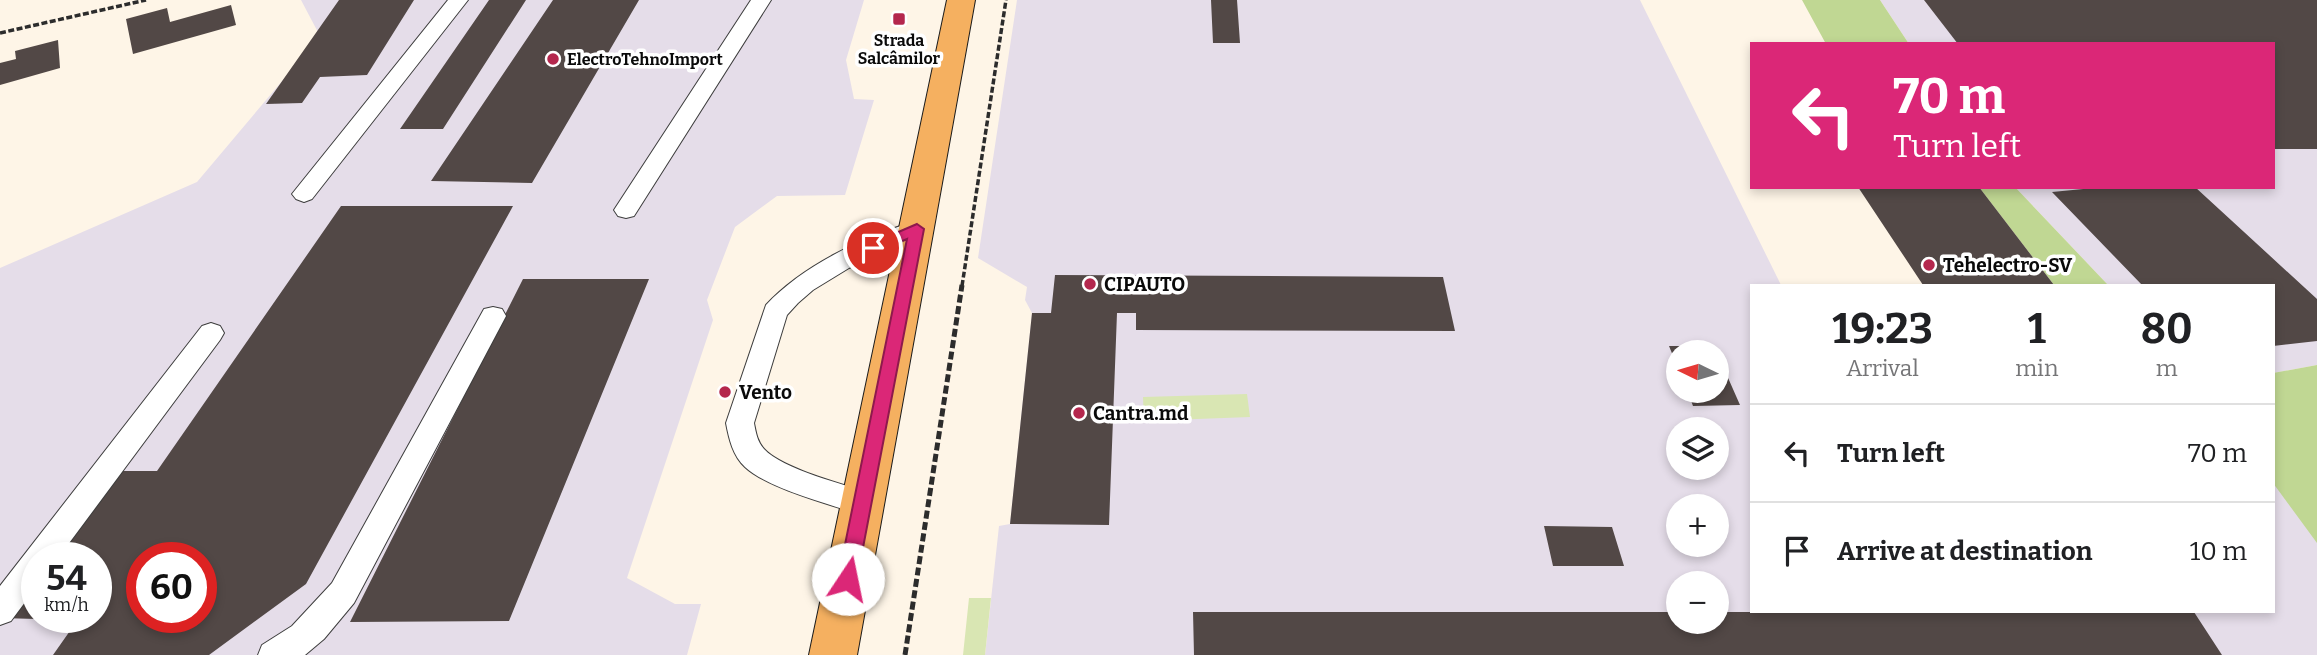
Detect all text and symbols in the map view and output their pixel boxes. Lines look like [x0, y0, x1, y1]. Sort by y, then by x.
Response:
marker: Strada Salcâmilor [891, 11, 907, 27]
place label: Strada Salcâmilor [858, 31, 941, 68]
place label: ElectroTehnoImport [567, 50, 723, 69]
marker: ElectroTehnoImport [545, 51, 561, 67]
text: 70 m [1893, 67, 2005, 126]
icon: left [1778, 70, 1869, 161]
text: Turn left [1893, 127, 2021, 165]
pin [843, 218, 903, 278]
icon: arrive [854, 229, 892, 267]
place label: Tehelectro-SV [1943, 254, 2073, 277]
marker: Tehelectro-SV [1921, 257, 1937, 273]
place label: CIPAUTO [1104, 273, 1185, 296]
marker: CIPAUTO [1082, 276, 1098, 292]
text: 19:23 [1832, 304, 1933, 354]
text: 1 [2028, 304, 2046, 354]
text: 80 [2141, 304, 2193, 354]
north arrow [1666, 340, 1729, 402]
map controls [1666, 340, 1729, 634]
text: Arrival [1846, 354, 1919, 382]
text: min [2015, 354, 2058, 382]
text: m [2156, 354, 2178, 382]
place label: Vento [739, 381, 792, 404]
marker: Vento [717, 384, 733, 400]
place label: Cantra.md [1093, 402, 1189, 425]
marker: Cantra.md [1071, 405, 1087, 421]
button: layers [1666, 417, 1729, 480]
icon: left [1778, 434, 1816, 472]
text: Turn left [1837, 438, 1945, 469]
text: 70 m [2188, 438, 2247, 469]
button: + [1666, 494, 1729, 557]
icon: arrive [1778, 532, 1816, 570]
text: Arrive at destination [1837, 536, 2092, 567]
text: 10 m [2190, 536, 2247, 567]
speed limit sign: 60 [126, 542, 217, 633]
position arrow [811, 542, 885, 616]
text: 54 [46, 557, 87, 599]
button: − [1666, 571, 1729, 634]
text: km/h [44, 594, 89, 616]

